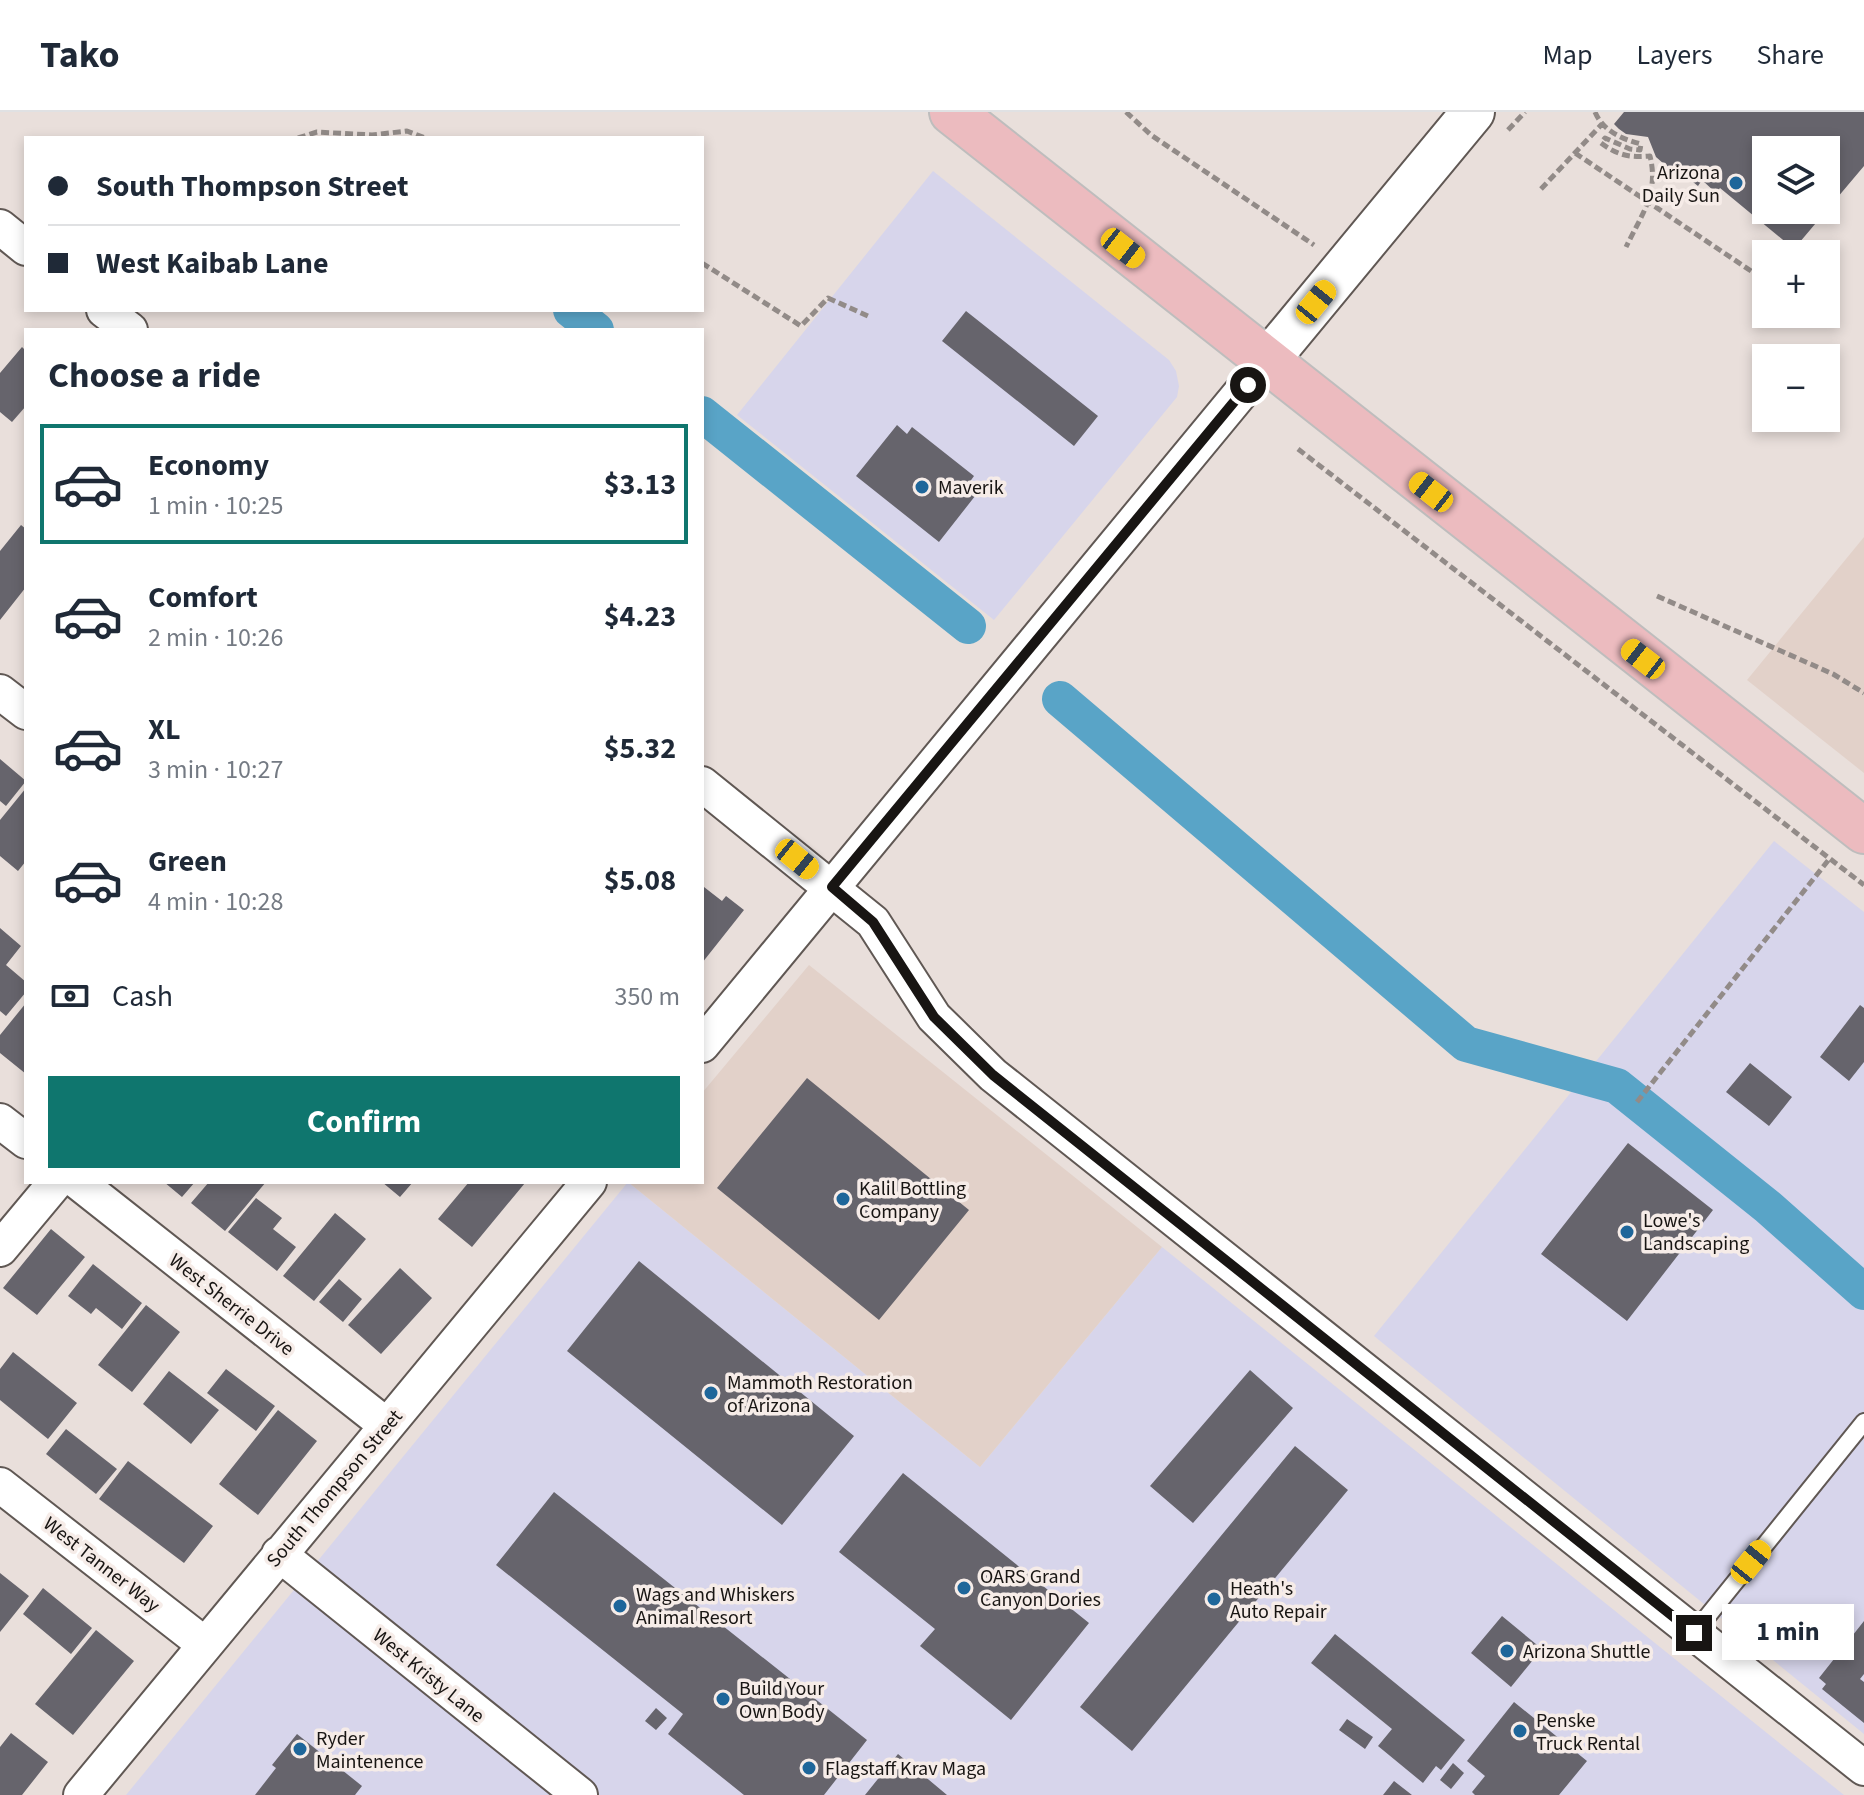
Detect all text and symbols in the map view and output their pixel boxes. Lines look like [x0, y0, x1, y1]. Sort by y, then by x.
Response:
text: Tako [40, 28, 120, 82]
text: Map [1542, 35, 1592, 75]
text: Layers [1636, 35, 1712, 75]
text: Share [1756, 35, 1824, 75]
map controls [1752, 136, 1840, 432]
button: layers [1752, 136, 1840, 224]
place label: Arizona Daily Sun [1642, 159, 1720, 210]
text: South Thompson Street [96, 165, 409, 208]
marker: Arizona Daily Sun [1727, 174, 1745, 192]
car [1097, 224, 1149, 272]
button: + [1752, 240, 1840, 328]
text: West Kaibab Lane [96, 242, 329, 285]
car [1292, 276, 1340, 328]
button: − [1752, 344, 1840, 432]
text: Choose a ride [48, 350, 261, 401]
route start [1230, 367, 1266, 403]
text: Economy [148, 444, 269, 487]
icon: car [52, 448, 124, 520]
text: $3.13 [604, 463, 676, 506]
car [1405, 468, 1457, 516]
place label: Maverik [938, 474, 1004, 502]
marker: Maverik [913, 478, 931, 496]
text: 1 min · 10:25 [148, 487, 283, 524]
text: Comfort [148, 576, 258, 619]
icon: car [52, 580, 124, 652]
text: $4.23 [604, 595, 676, 638]
text: 2 min · 10:26 [148, 619, 283, 656]
car [1617, 635, 1669, 683]
text: XL [148, 708, 181, 751]
icon: car [52, 712, 124, 784]
text: $5.32 [604, 727, 676, 770]
text: 3 min · 10:27 [148, 751, 283, 788]
car [771, 835, 823, 883]
text: Green [148, 840, 227, 883]
icon: car [52, 844, 124, 916]
text: $5.08 [604, 859, 676, 902]
text: 4 min · 10:28 [148, 883, 283, 920]
icon: cash [48, 974, 92, 1018]
text: Cash [112, 975, 173, 1018]
text: 350 m [614, 978, 680, 1015]
button: Confirm [48, 1076, 680, 1168]
place label: Kalil Bottling Company [859, 1175, 966, 1226]
marker: Kalil Bottling Company [834, 1190, 852, 1208]
place label: Lowe's Landscaping [1643, 1207, 1749, 1258]
marker: Lowe's Landscaping [1618, 1223, 1636, 1241]
street label: West Sherrie Drive [163, 1247, 300, 1363]
place label: Mammoth Restoration of Arizona [727, 1369, 913, 1420]
marker: Mammoth Restoration of Arizona [702, 1384, 720, 1402]
street label: South Thompson Street [260, 1403, 409, 1574]
street label: West Tanner Way [37, 1510, 166, 1620]
car [1727, 1536, 1775, 1588]
place label: OARS Grand Canyon Dories [980, 1563, 1101, 1614]
place label: Heath's Auto Repair [1230, 1575, 1327, 1626]
marker: OARS Grand Canyon Dories [955, 1579, 973, 1597]
place label: Wags and Whiskers Animal Resort [636, 1581, 795, 1632]
marker: Heath's Auto Repair [1205, 1590, 1223, 1608]
marker: Wags and Whiskers Animal Resort [611, 1597, 629, 1615]
callout: 1 min [1722, 1605, 1854, 1661]
text: 1 min [1756, 1613, 1820, 1650]
route end [1676, 1615, 1712, 1651]
street label: West Kristy Lane [366, 1622, 490, 1730]
place label: Arizona Shuttle [1523, 1638, 1651, 1666]
marker: Arizona Shuttle [1498, 1642, 1516, 1660]
place label: Build Your Own Body [739, 1675, 825, 1726]
marker: Build Your Own Body [714, 1690, 732, 1708]
place label: Penske Truck Rental [1536, 1707, 1640, 1758]
marker: Penske Truck Rental [1511, 1722, 1529, 1740]
place label: Ryder Maintenence [316, 1725, 423, 1776]
marker: Ryder Maintenence [291, 1740, 309, 1758]
place label: Flagstaff Krav Maga [825, 1755, 986, 1783]
marker: Flagstaff Krav Maga [800, 1759, 818, 1777]

